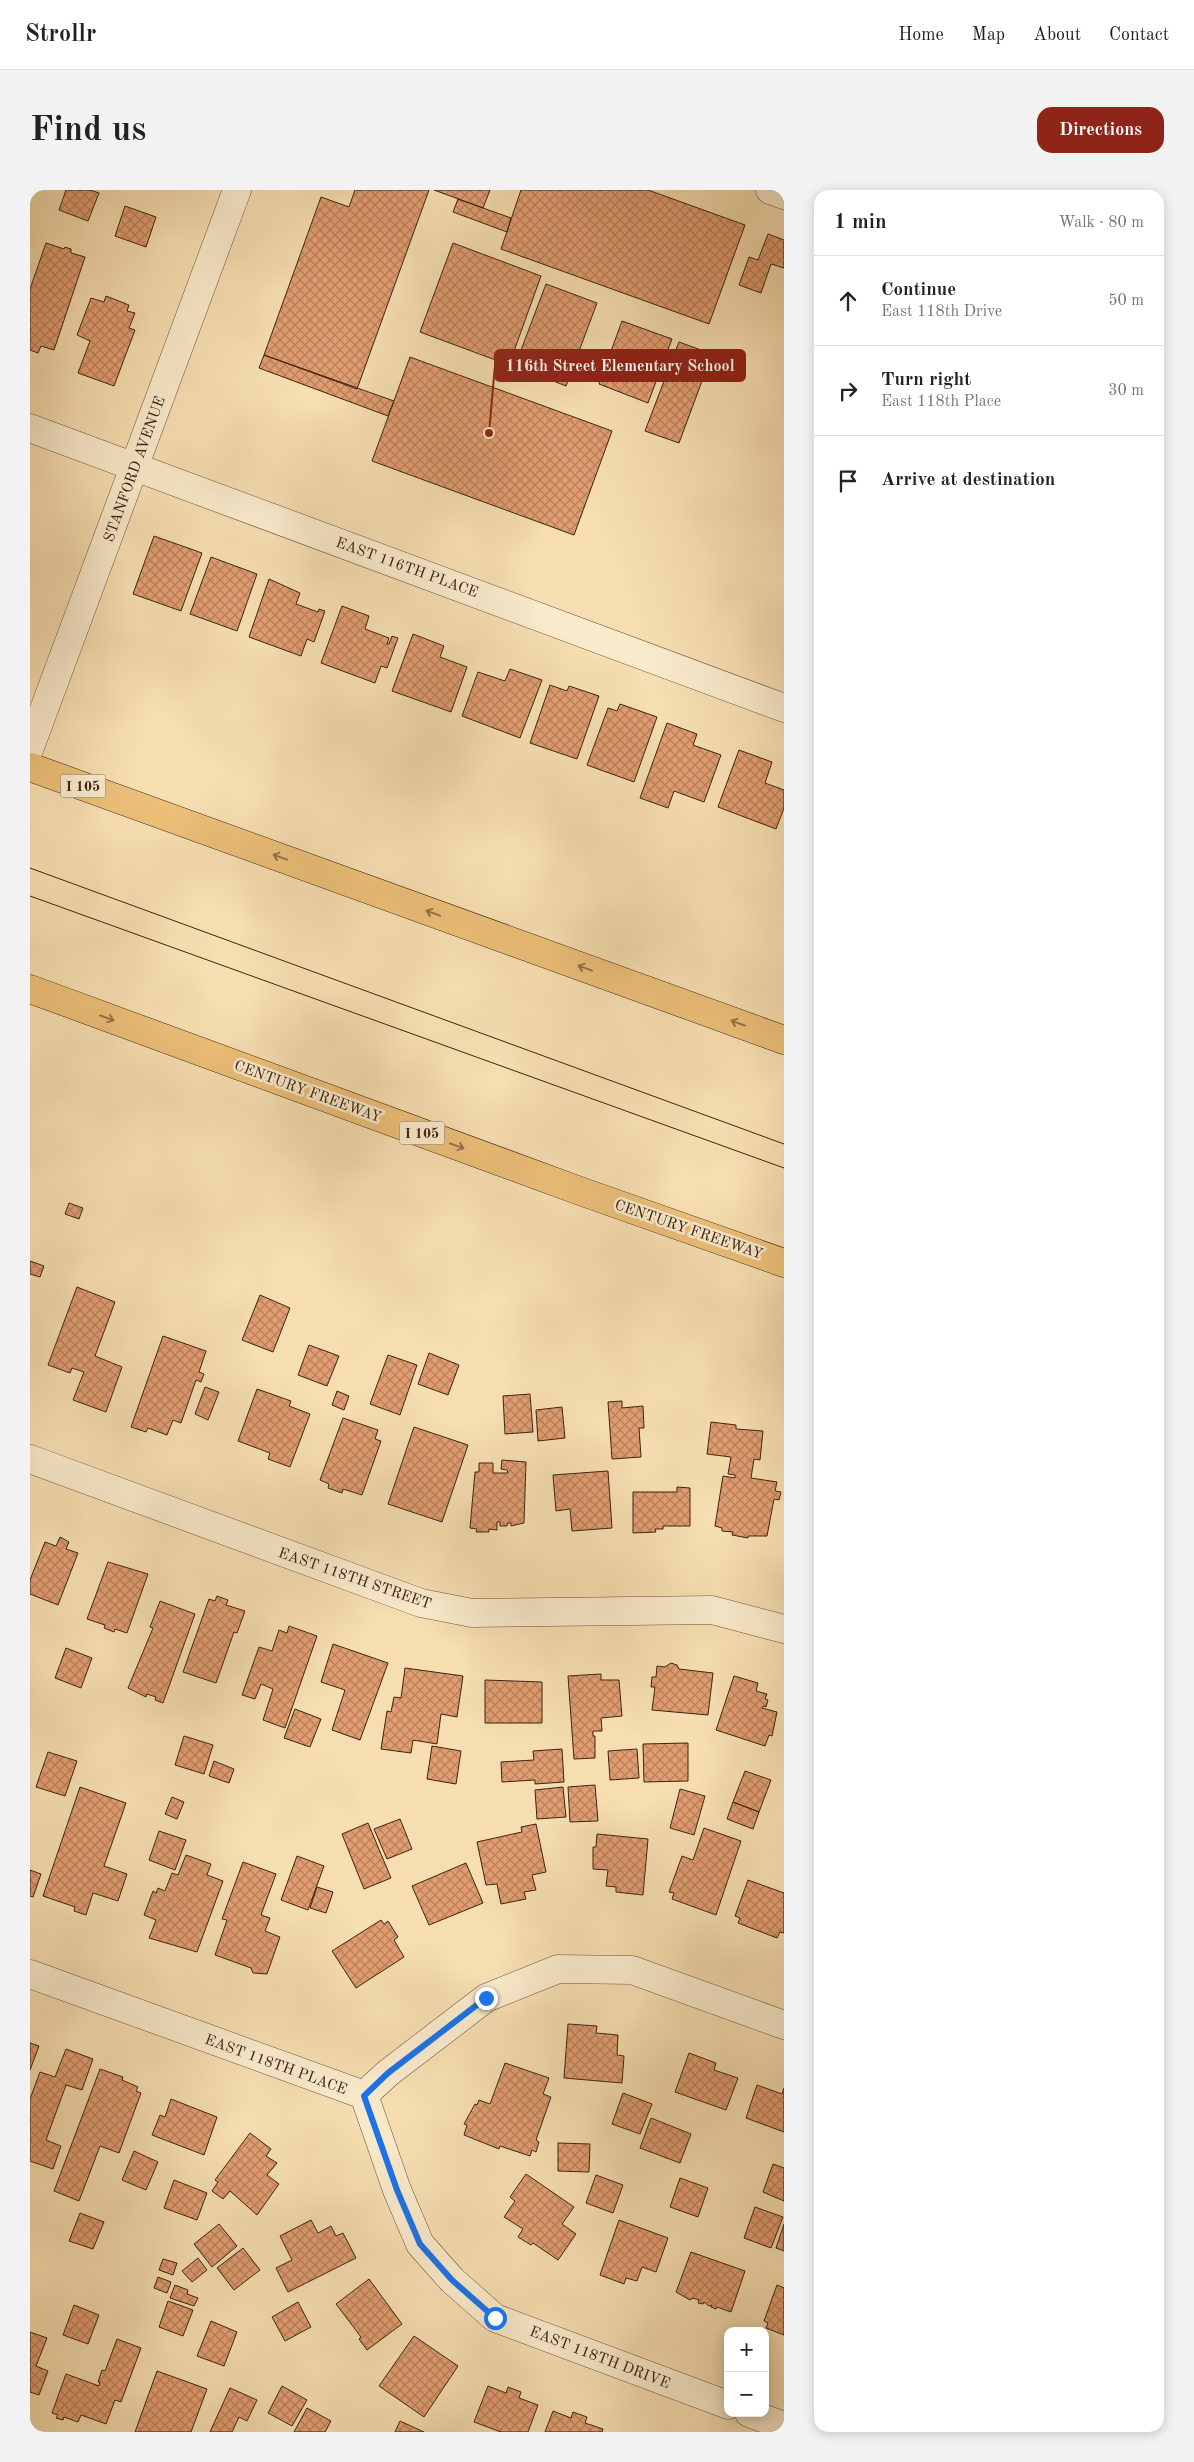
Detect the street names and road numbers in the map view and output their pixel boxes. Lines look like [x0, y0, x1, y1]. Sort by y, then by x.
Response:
street label: STANFORD AVENUE [102, 395, 169, 544]
street label: EAST 116TH PLACE [333, 536, 480, 601]
road number: I 105 [60, 774, 106, 798]
street label: CENTURY FREEWAY [232, 1059, 383, 1126]
road number: I 105 [400, 1121, 444, 1144]
street label: CENTURY FREEWAY [613, 1198, 765, 1263]
street label: EAST 118TH STREET [276, 1546, 433, 1613]
street label: EAST 118TH PLACE [202, 2033, 349, 2098]
street label: EAST 118TH DRIVE [527, 2325, 672, 2392]

